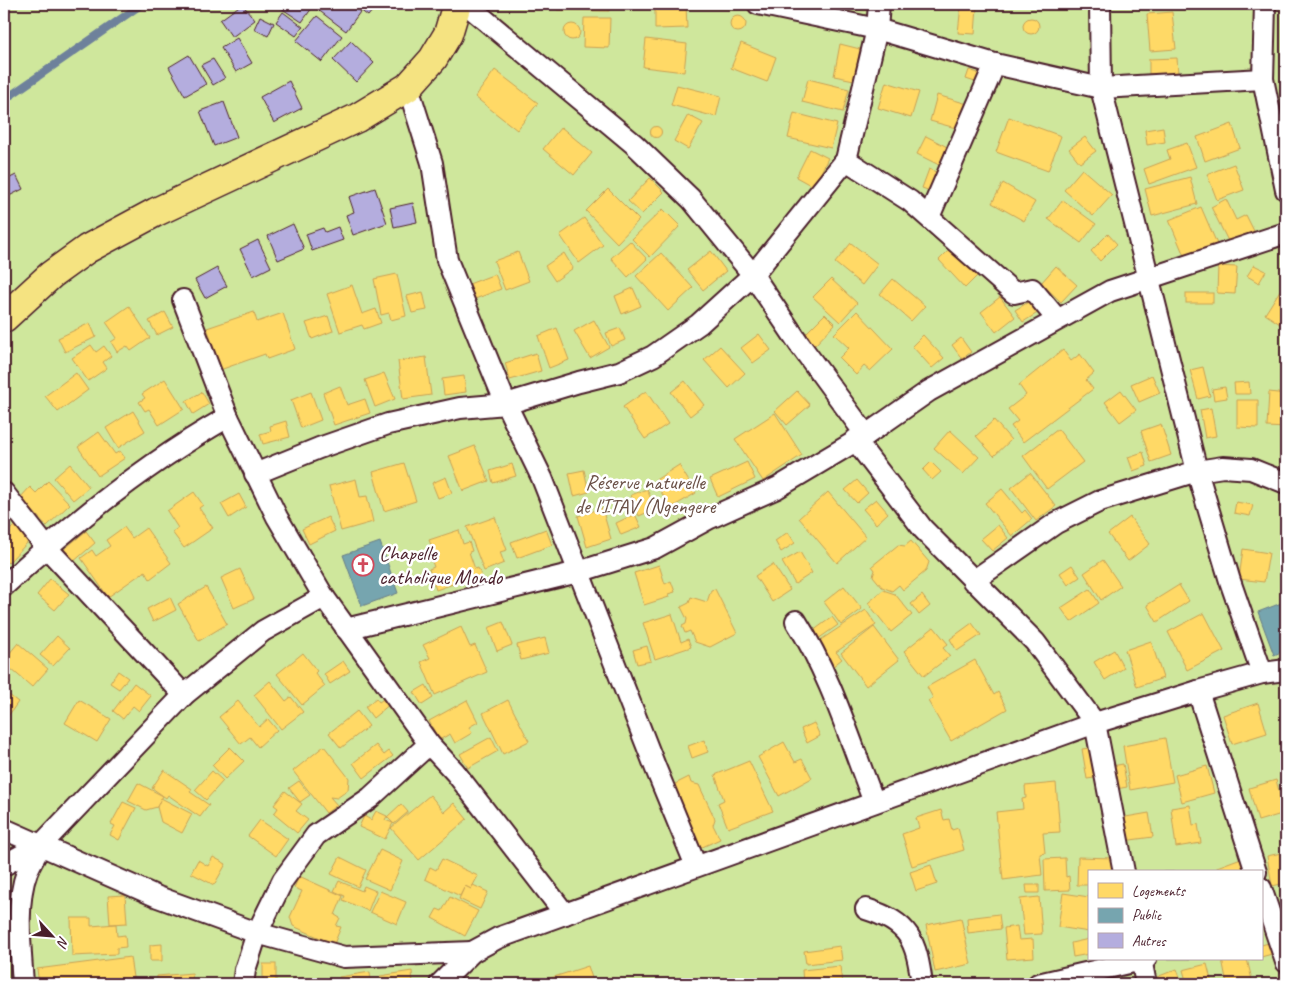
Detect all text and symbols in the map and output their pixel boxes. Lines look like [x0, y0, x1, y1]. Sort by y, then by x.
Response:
park label: Réserve naturelle de l'ITAV (Ngengere [575, 469, 716, 519]
place label: Chapelle catholique Mondo [379, 540, 504, 590]
church icon: Chapelle catholique Mondo [351, 553, 375, 577]
legend [1088, 870, 1262, 960]
text: Logements [1132, 882, 1187, 901]
text: Public [1132, 906, 1162, 925]
north arrow [28, 910, 78, 960]
text: Autres [1132, 932, 1167, 951]
text: N [53, 934, 73, 951]

